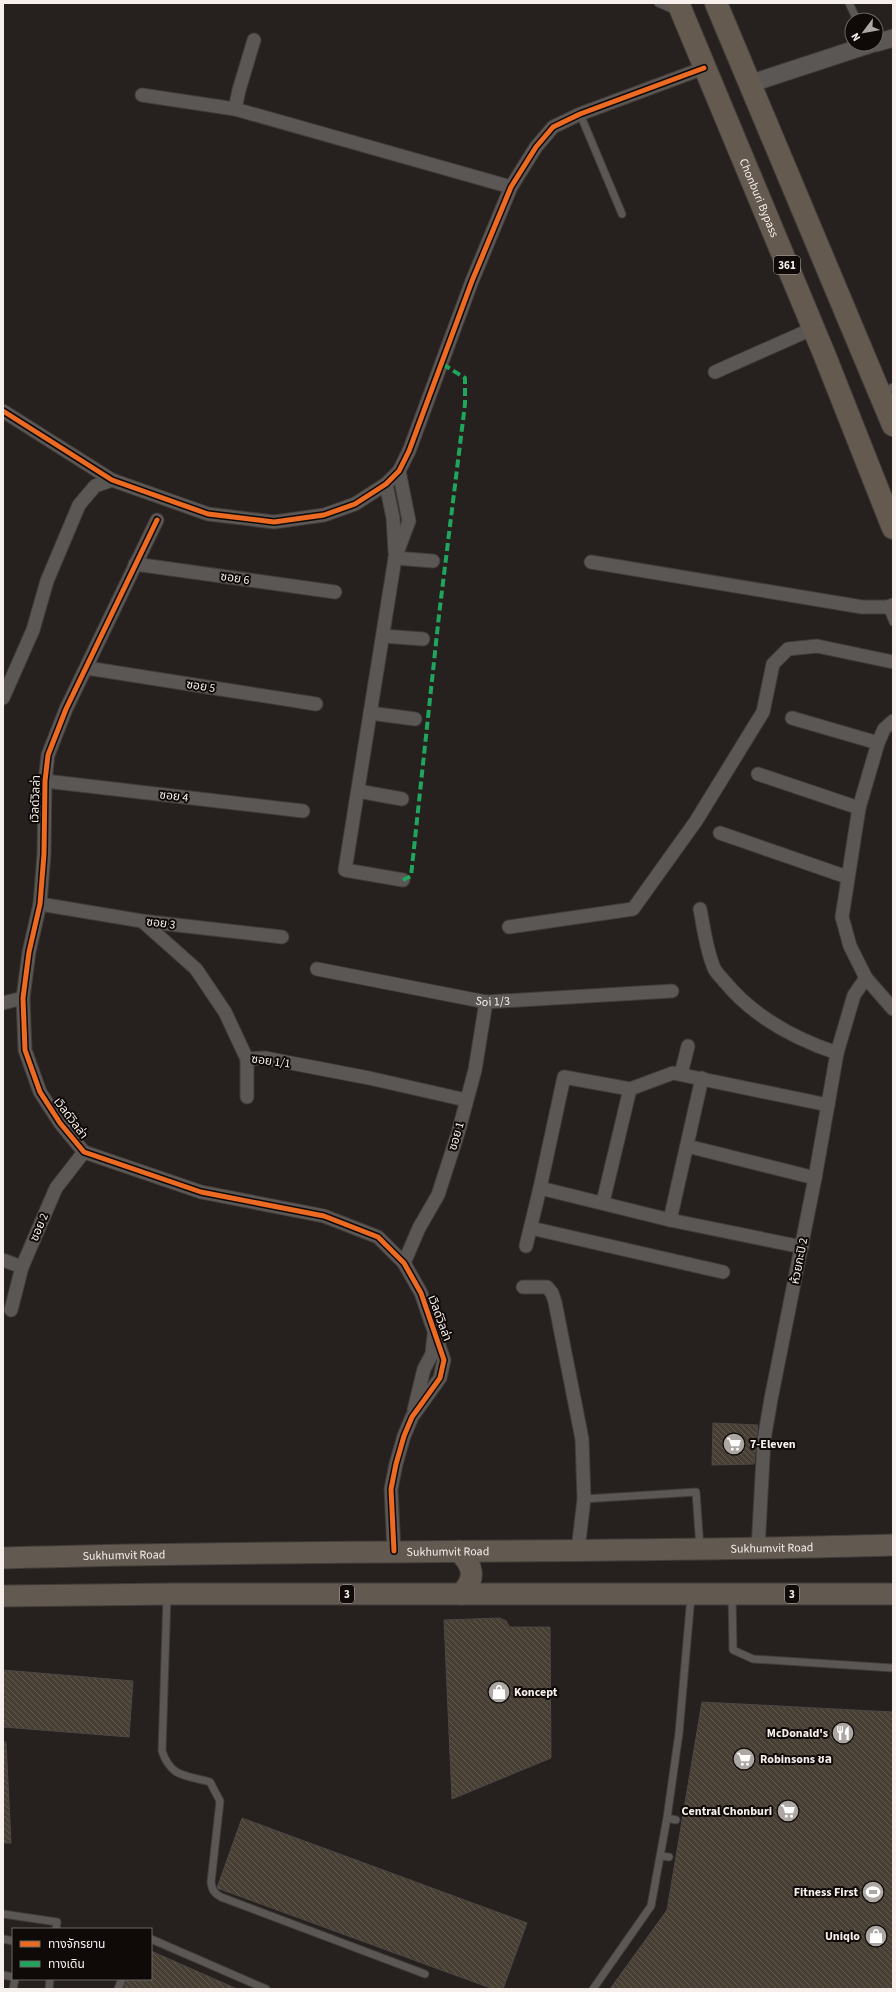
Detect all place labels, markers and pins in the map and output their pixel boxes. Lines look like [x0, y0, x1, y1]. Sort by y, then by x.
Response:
supermarket icon: 7-Eleven [721, 1431, 747, 1457]
place label: 7-Eleven [750, 1436, 796, 1453]
shop icon: Koncept [486, 1679, 512, 1705]
place label: Koncept [514, 1684, 558, 1701]
restaurant icon: McDonald's [830, 1720, 856, 1746]
place label: McDonald's [767, 1725, 828, 1742]
supermarket icon: Robinsons ชล [731, 1746, 757, 1772]
place label: Robinsons ชล [760, 1751, 832, 1768]
supermarket icon: Central Chonburi [775, 1798, 801, 1824]
place label: Central Chonburi [682, 1803, 772, 1820]
sports icon: Fitness First [860, 1879, 886, 1905]
place label: Fitness First [794, 1884, 858, 1901]
shop icon: Uniqlo [863, 1923, 889, 1949]
place label: Uniqlo [825, 1928, 860, 1945]

